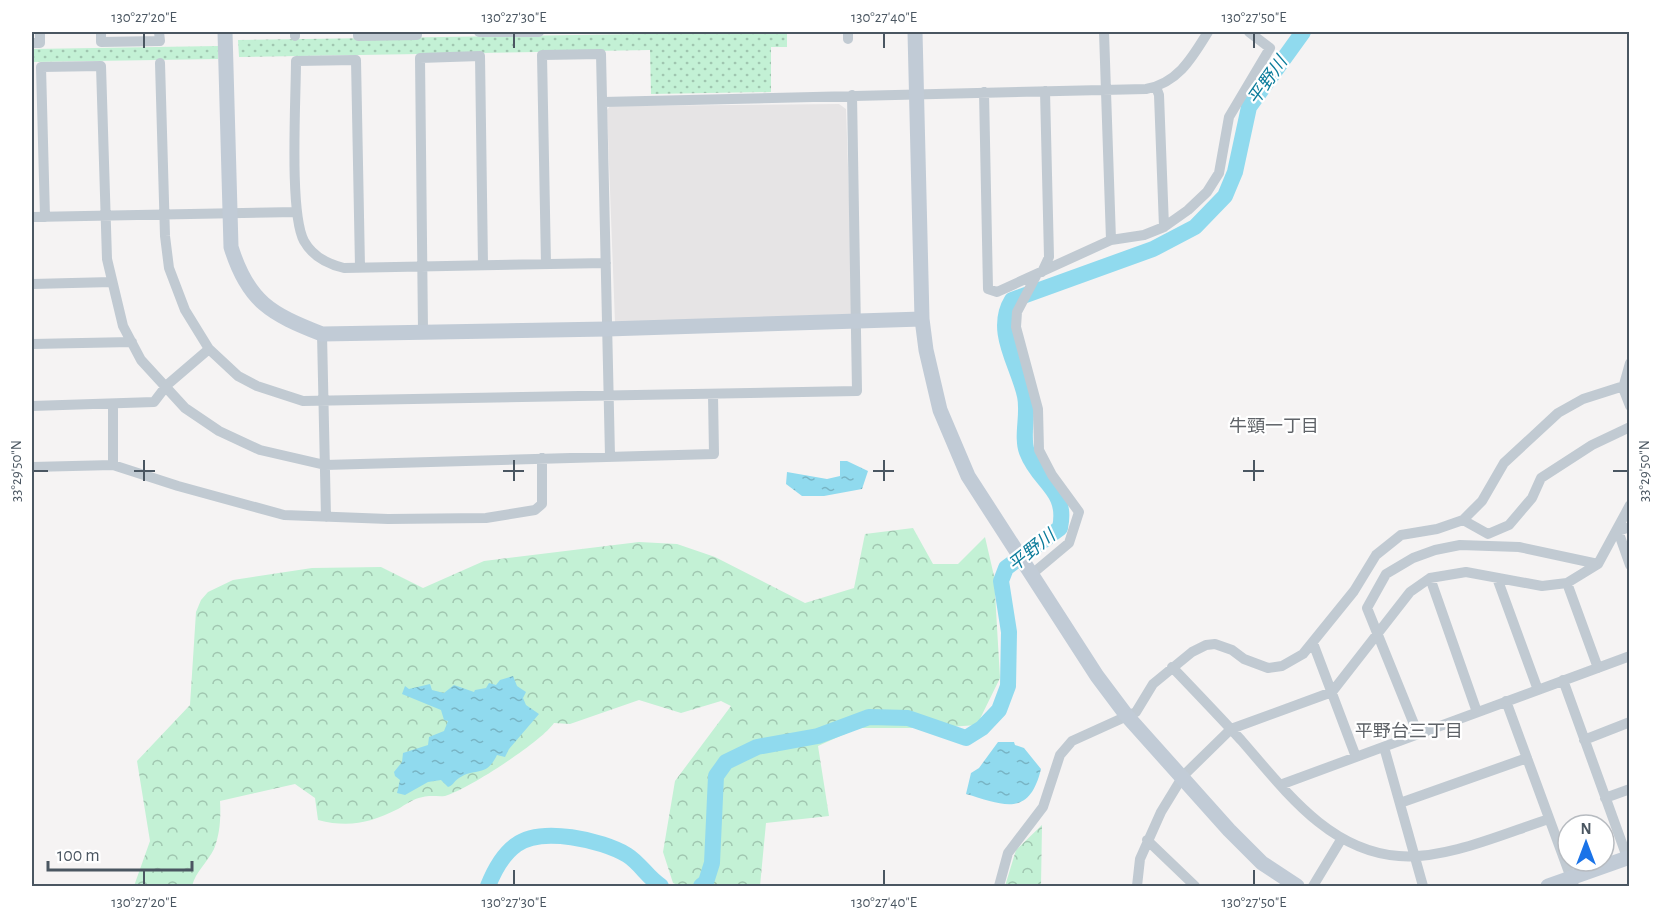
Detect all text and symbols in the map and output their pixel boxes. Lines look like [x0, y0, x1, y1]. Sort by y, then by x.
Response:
text: 130°27'20"E [111, 10, 177, 25]
text: 130°27'30"E [482, 10, 546, 25]
text: 130°27'40"E [851, 10, 917, 25]
text: 130°27'50"E [1222, 10, 1286, 25]
water label: 平野川 [1244, 52, 1292, 108]
district label: 牛頸一丁目 [1229, 417, 1319, 436]
text: 33°29'50"N [9, 440, 24, 502]
text: 33°29'50"N [1637, 440, 1652, 502]
water label: 平野川 [1005, 525, 1060, 575]
district label: 平野台三丁目 [1355, 721, 1463, 741]
north arrow [1556, 813, 1616, 873]
text: N [1580, 821, 1592, 837]
scale bar [48, 834, 192, 872]
text: 100 m [57, 847, 100, 865]
text: 130°27'20"E [111, 895, 177, 910]
text: 130°27'30"E [482, 895, 546, 910]
text: 130°27'40"E [851, 895, 917, 910]
text: 130°27'50"E [1222, 895, 1286, 910]

